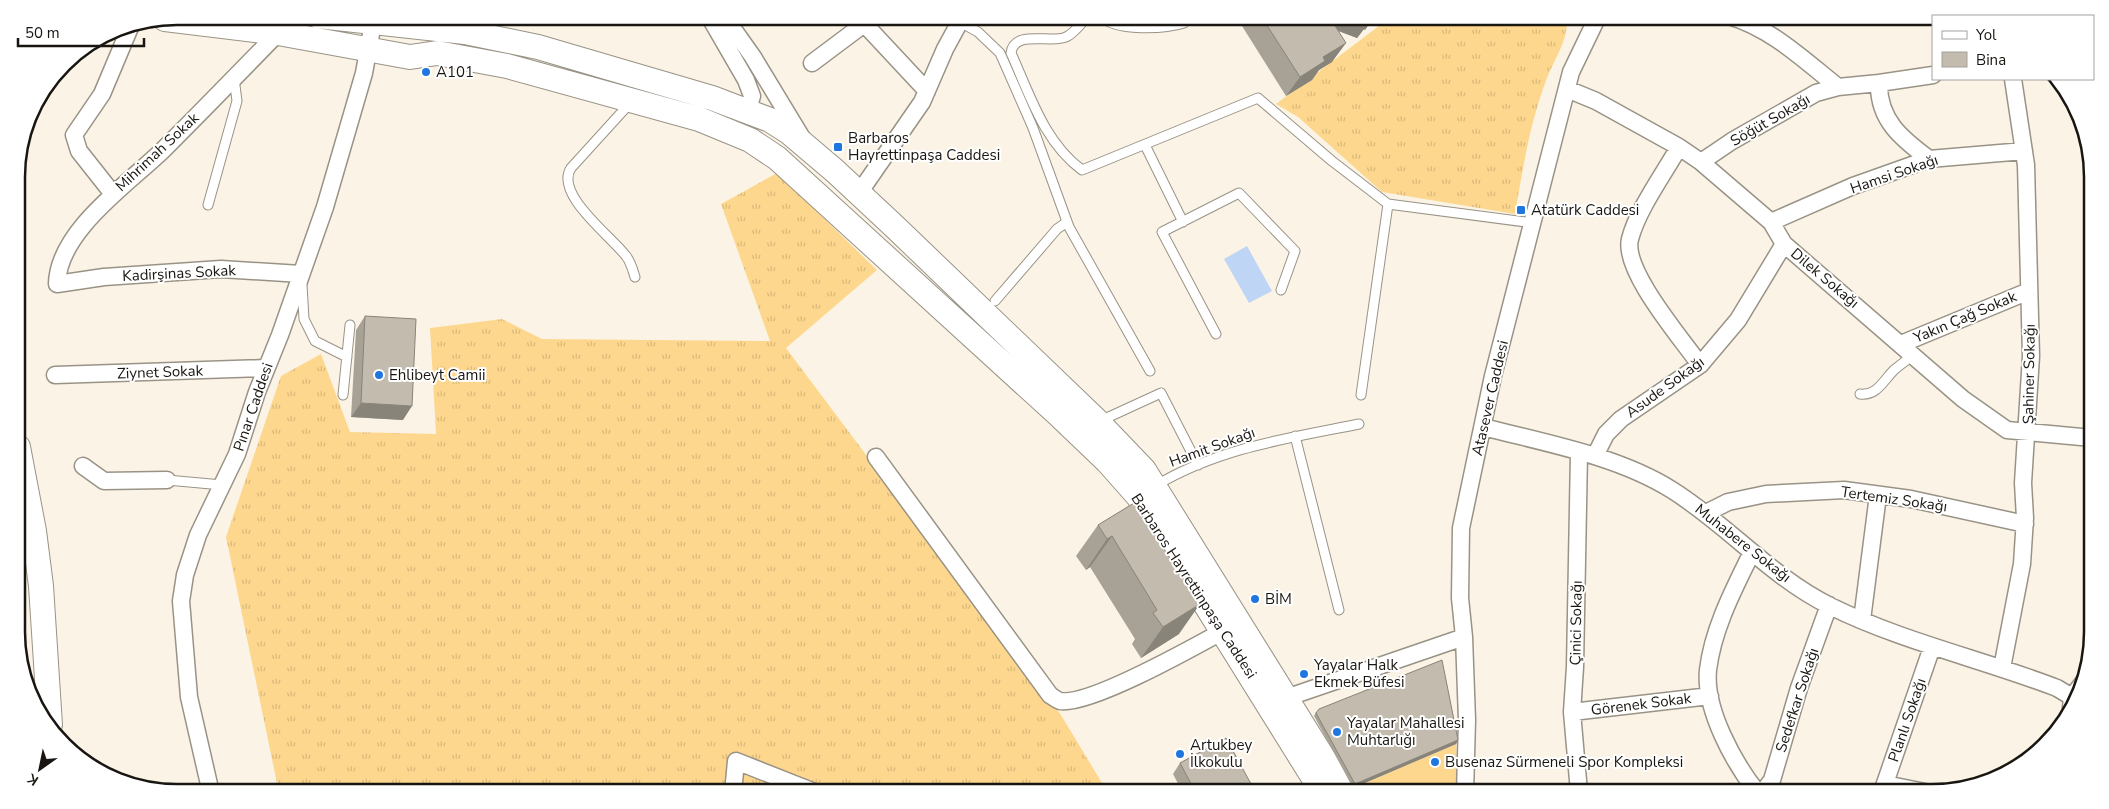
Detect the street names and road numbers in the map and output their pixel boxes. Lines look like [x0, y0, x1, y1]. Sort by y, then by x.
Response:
street label: Söğüt Sokağı [1726, 89, 1814, 151]
street label: Mihrimah Sokak [111, 108, 203, 196]
street label: Hamsi Sokağı [1847, 150, 1941, 198]
street label: Dilek Sokağı [1787, 243, 1863, 313]
street label: Kadirşinas Sokak [122, 260, 237, 286]
street label: Yakın Çağ Sokak [1910, 286, 2020, 348]
street label: Şahiner Sokağı [2018, 324, 2040, 424]
street label: Atasever Caddesi [1467, 338, 1513, 458]
street label: Asude Sokağı [1622, 352, 1708, 422]
street label: Ziynet Sokak [117, 360, 204, 383]
street label: Pınar Caddesi [228, 360, 278, 454]
street label: Hamit Sokağı [1166, 422, 1258, 472]
street label: Tertemiz Sokağı [1840, 482, 1948, 516]
street label: Barbaros Hayrettinpaşa Caddesi [1126, 490, 1262, 682]
street label: Muhabere Sokağı [1691, 499, 1795, 587]
street label: Çinici Sokağı [1565, 580, 1587, 666]
street label: Sedefkar Sokağı [1771, 645, 1823, 755]
street label: Planlı Sokağı [1883, 675, 1931, 765]
street label: Görenek Sokak [1590, 688, 1693, 720]

